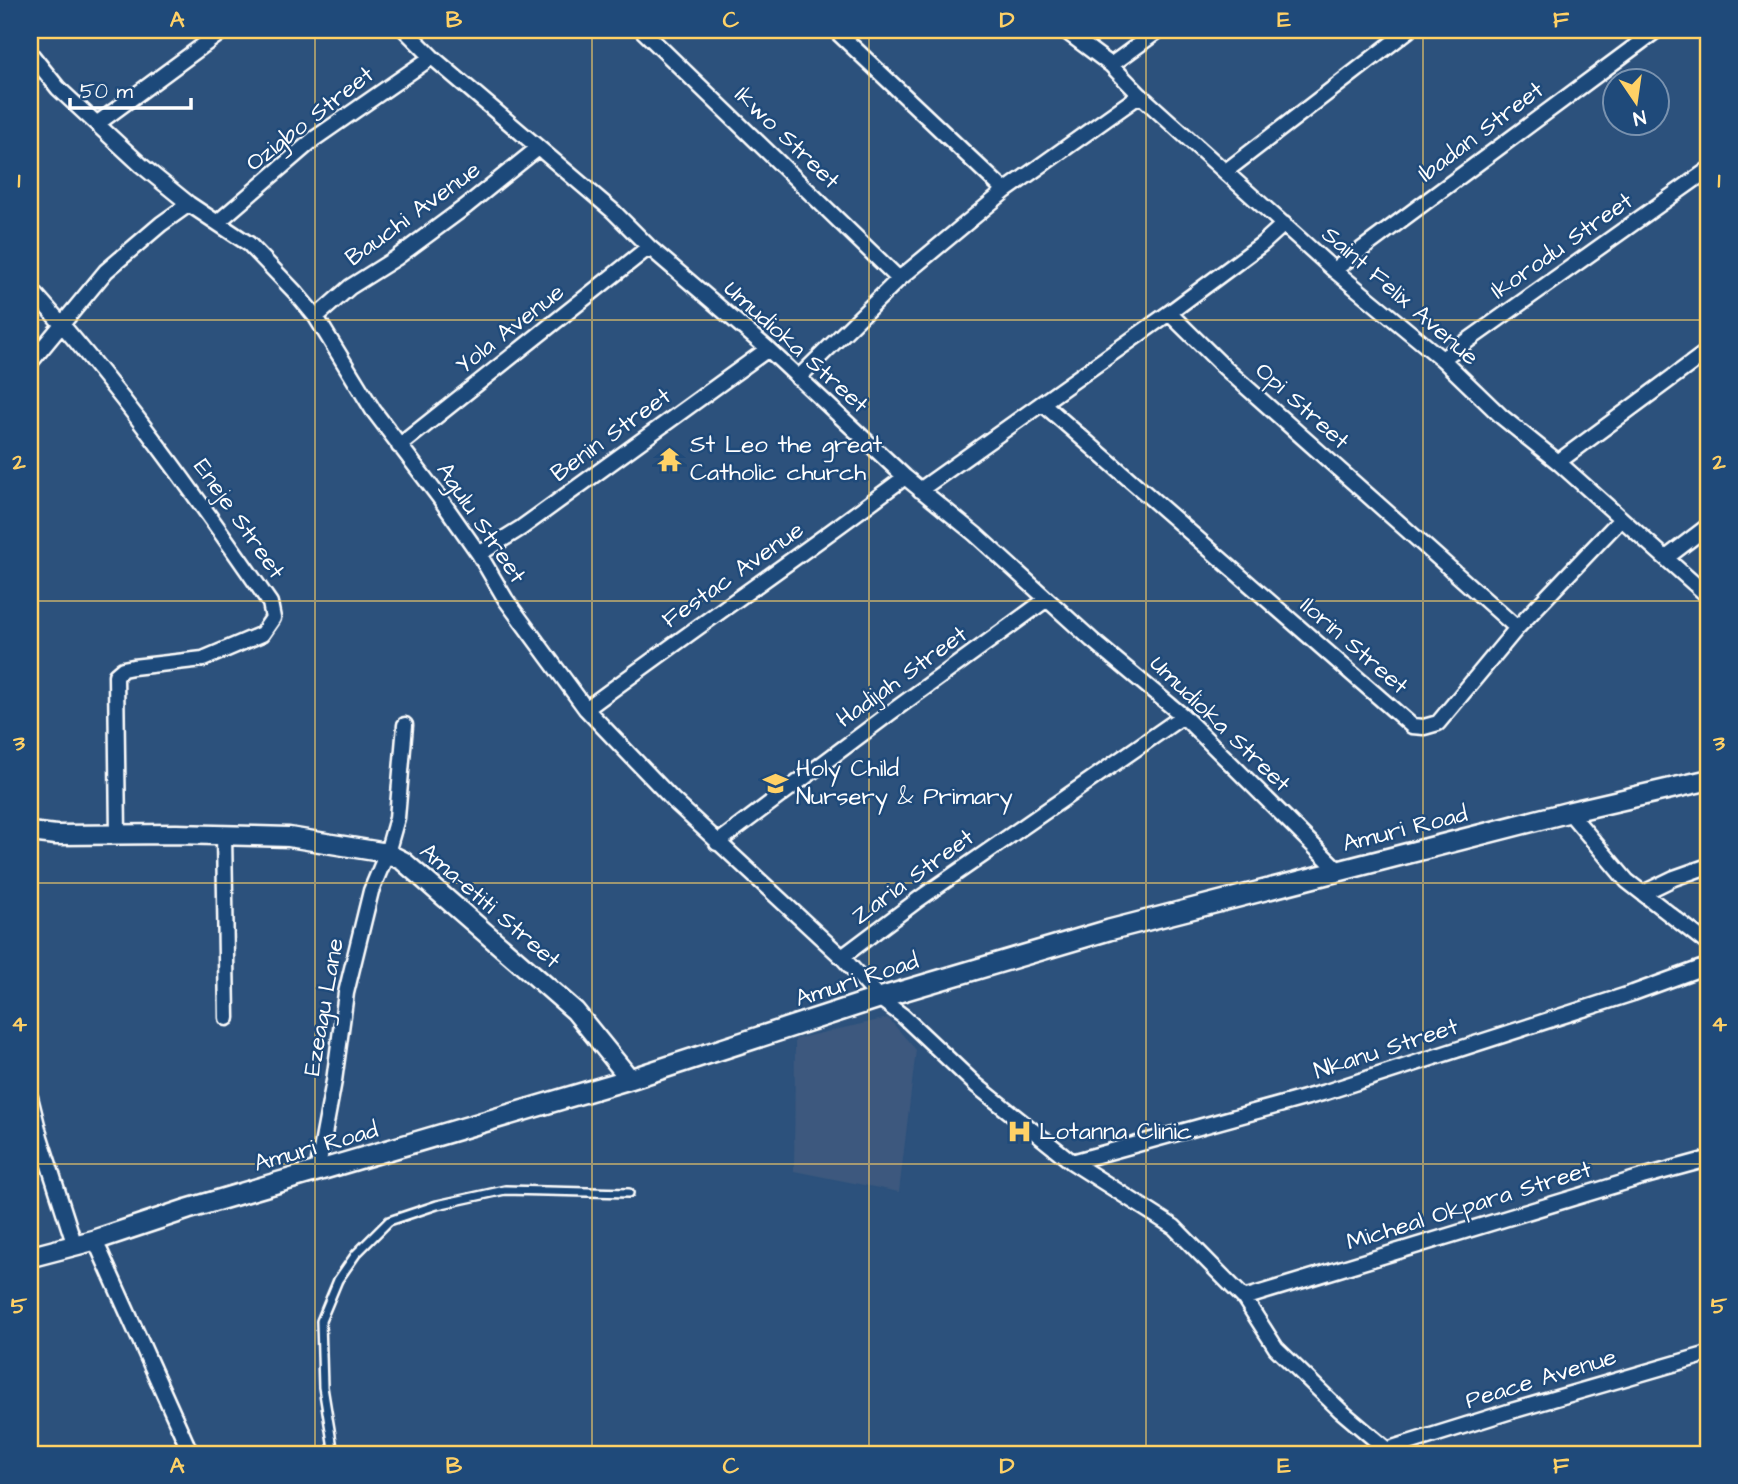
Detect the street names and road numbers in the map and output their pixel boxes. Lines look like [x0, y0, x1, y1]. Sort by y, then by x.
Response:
street label: Ozigbo Street [239, 58, 382, 181]
street label: Ibadan Street [1411, 73, 1551, 191]
street label: Ikwo Street [727, 79, 848, 197]
street label: Bauchi Avenue [338, 153, 488, 275]
street label: Ikorodu Street [1484, 184, 1640, 308]
street label: Saint Felix Avenue [1314, 218, 1486, 374]
street label: Umudioka Street [716, 273, 876, 422]
street label: Yola Avenue [448, 276, 572, 382]
street label: Opi Street [1247, 354, 1357, 458]
street label: Benin Street [544, 380, 678, 490]
street label: Eneje Street [185, 452, 293, 586]
street label: Agulu Street [427, 456, 534, 591]
street label: Festac Avenue [655, 513, 811, 637]
street label: Ilorin Street [1292, 589, 1416, 703]
street label: Hadijah Street [829, 618, 975, 736]
street label: Umudioka Street [1142, 648, 1298, 800]
street label: Amuri Road [1339, 797, 1471, 861]
street label: Zaria Street [845, 821, 981, 933]
street label: Ama-etiti Street [412, 835, 568, 977]
street label: Ezeagu Lane [295, 935, 354, 1079]
street label: Amuri Road [791, 944, 923, 1016]
street label: Nkanu Street [1309, 1010, 1463, 1088]
street label: Amuri Road [250, 1113, 382, 1181]
street label: Micheal Okpara Street [1342, 1152, 1596, 1259]
street label: Peace Avenue [1461, 1340, 1621, 1418]

